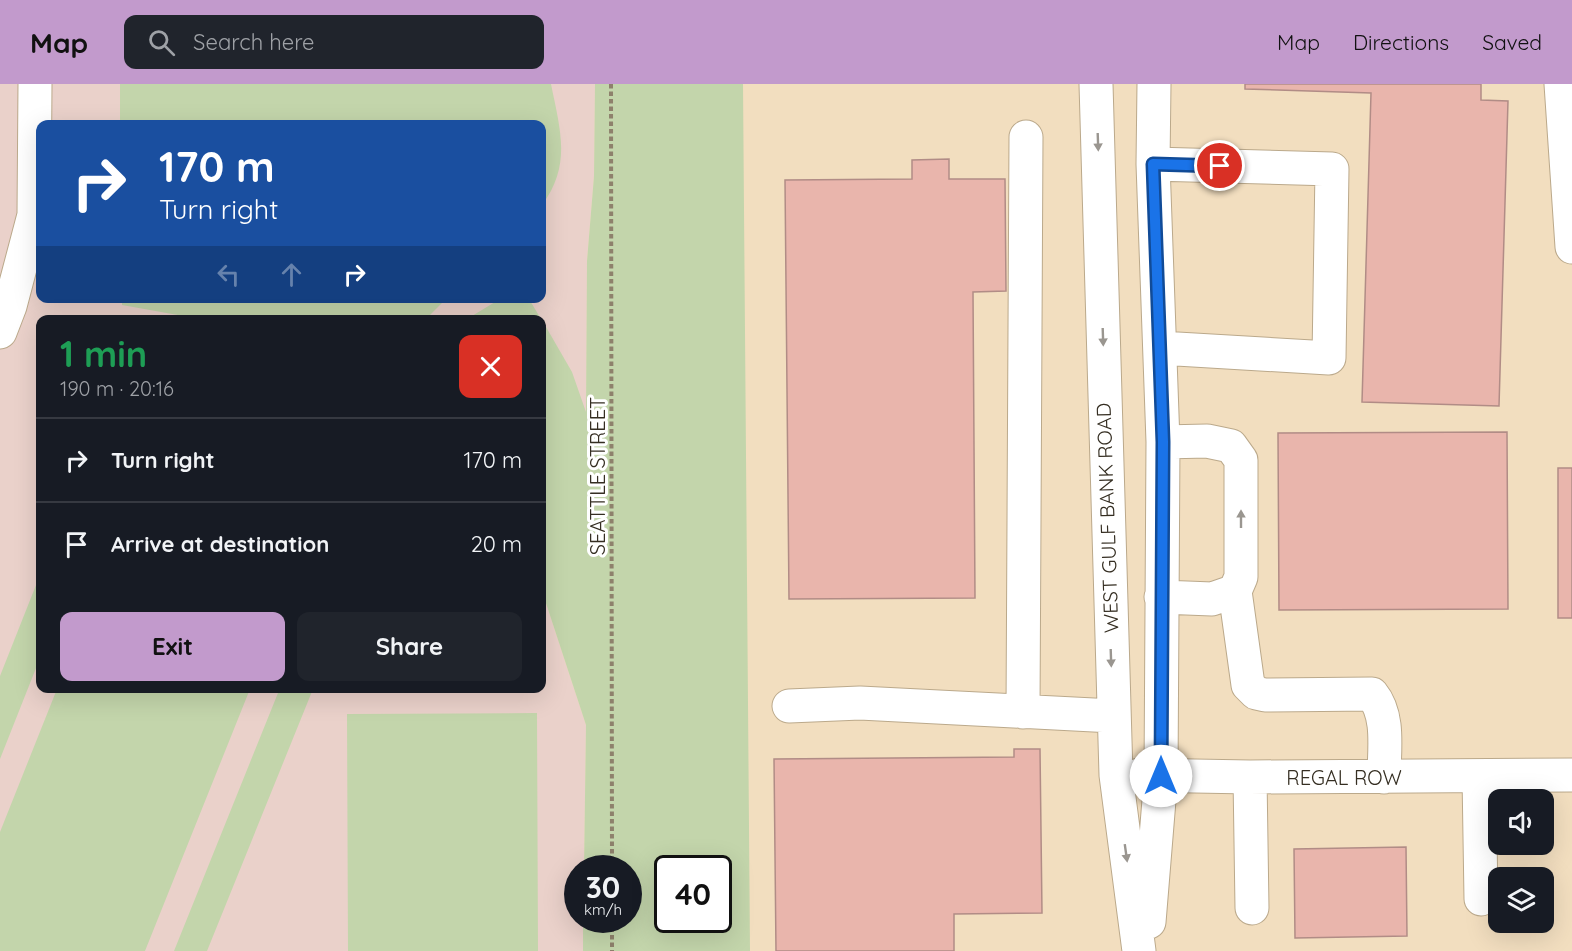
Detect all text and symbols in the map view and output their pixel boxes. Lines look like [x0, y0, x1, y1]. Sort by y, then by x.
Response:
search box [124, 15, 544, 69]
text: Map [30, 25, 88, 60]
icon: search [145, 26, 178, 59]
text: Search here [193, 28, 315, 56]
text: Map [1277, 29, 1320, 55]
text: Directions [1353, 29, 1449, 55]
text: Saved [1482, 29, 1542, 55]
one-way arrow [1093, 133, 1102, 152]
text: 170 m [159, 140, 275, 193]
pin [1194, 140, 1245, 191]
icon: right [60, 144, 138, 222]
icon: arrive [1203, 149, 1236, 182]
text: Turn right [159, 192, 278, 226]
icon: left [212, 258, 245, 291]
icon: ahead [275, 258, 308, 291]
icon: right [338, 258, 371, 291]
one-way arrow [1098, 328, 1107, 347]
text: 1 min [60, 331, 147, 376]
button: close [459, 335, 522, 398]
text: 190 m · 20:16 [60, 376, 174, 401]
street label: SEATTLE STREET [585, 397, 610, 555]
street label: WEST GULF BANK ROAD [1090, 403, 1124, 633]
icon: right [60, 444, 93, 477]
text: Turn right [111, 446, 215, 474]
text: 170 m [463, 446, 522, 474]
one-way arrow [1236, 509, 1246, 528]
icon: arrive [60, 528, 93, 561]
text: Arrive at destination [111, 530, 329, 558]
text: 20 m [471, 530, 522, 558]
button: Exit [60, 612, 285, 681]
button: Share [297, 612, 522, 681]
one-way arrow [1106, 649, 1116, 668]
position arrow [1129, 744, 1193, 808]
street label: REGAL ROW [1286, 765, 1402, 790]
map controls [1488, 789, 1554, 933]
button: sound [1488, 789, 1554, 855]
one-way arrow [1121, 843, 1131, 862]
speed limit sign: 40 [654, 855, 732, 933]
button: layers [1488, 867, 1554, 933]
text: 30 [586, 868, 620, 906]
text: km/h [584, 900, 622, 919]

